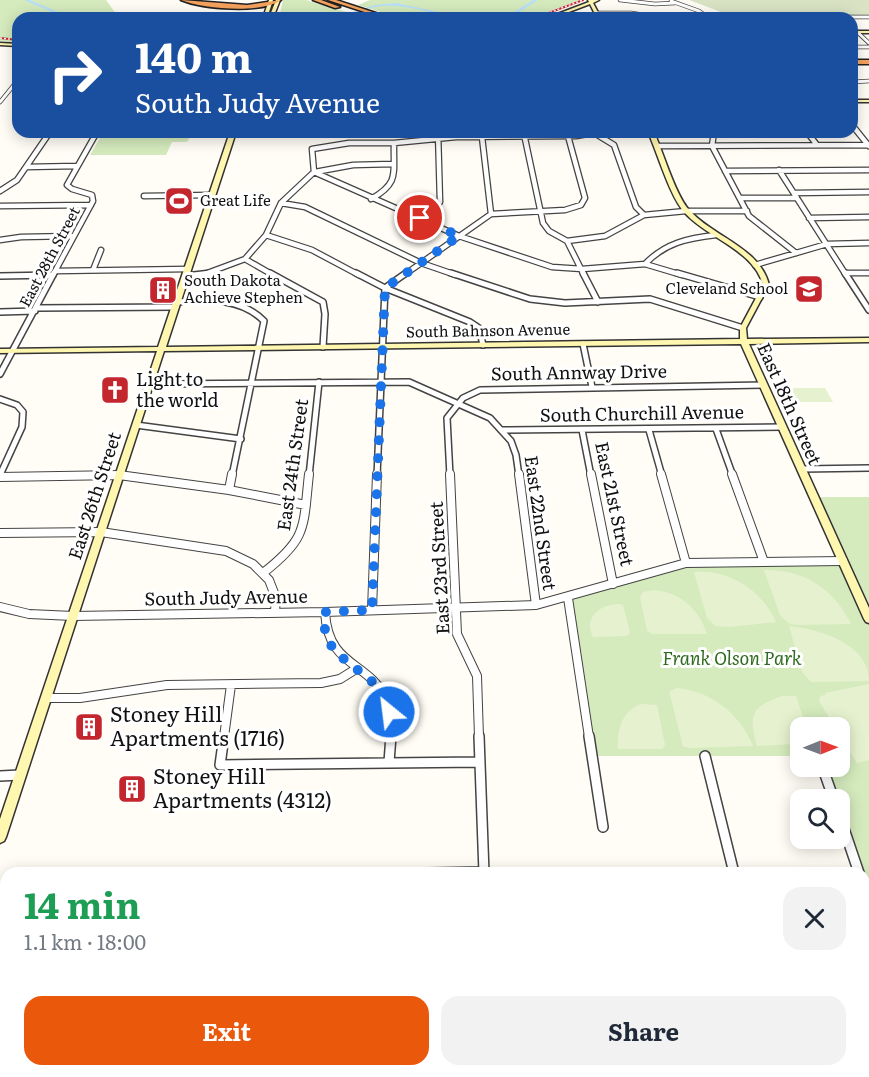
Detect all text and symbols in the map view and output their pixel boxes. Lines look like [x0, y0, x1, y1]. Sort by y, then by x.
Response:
text: 140 m [135, 24, 252, 86]
icon: right [36, 36, 114, 114]
text: South Judy Avenue [135, 81, 380, 121]
sports icon: Great Life [163, 185, 195, 217]
place label: Great Life [200, 188, 271, 211]
pin [394, 192, 445, 243]
icon: arrive [403, 201, 436, 234]
street label: East 28th Street [12, 202, 85, 311]
place label: South Dakota Achieve Stephen [184, 268, 303, 308]
school or university icon: Cleveland School [793, 273, 825, 305]
building icon: South Dakota Achieve Stephen [147, 274, 179, 306]
place label: Cleveland School [666, 276, 788, 299]
street label: South Bahnson Avenue [406, 317, 571, 342]
street label: East 18th Street [751, 338, 830, 470]
street label: South Annway Drive [491, 356, 667, 387]
place label: Light to the world [136, 365, 219, 413]
church icon: Light to the world [99, 374, 131, 406]
street label: East 24th Street [269, 396, 314, 533]
street label: South Churchill Avenue [540, 397, 744, 428]
street label: East 26th Street [60, 427, 127, 563]
street label: East 21st Street [589, 439, 642, 569]
street label: East 22nd Street [519, 454, 564, 593]
street label: East 23rd Street [421, 500, 455, 635]
street label: South Judy Avenue [144, 582, 308, 611]
park label: Frank Olson Park [662, 644, 802, 671]
position arrow [357, 680, 421, 744]
place label: Stoney Hill Apartments (1716) [110, 697, 285, 752]
building icon: Stoney Hill Apartments (1716) [73, 711, 105, 743]
north arrow [790, 717, 850, 777]
map controls [790, 717, 850, 849]
place label: Stoney Hill Apartments (4312) [153, 759, 332, 814]
building icon: Stoney Hill Apartments (4312) [116, 773, 148, 805]
button: search [790, 789, 850, 849]
text: 14 min [24, 877, 141, 930]
button: close [783, 887, 846, 950]
text: 1.1 km · 18:00 [24, 926, 146, 956]
button: Exit [24, 996, 429, 1065]
button: Share [441, 996, 846, 1065]

